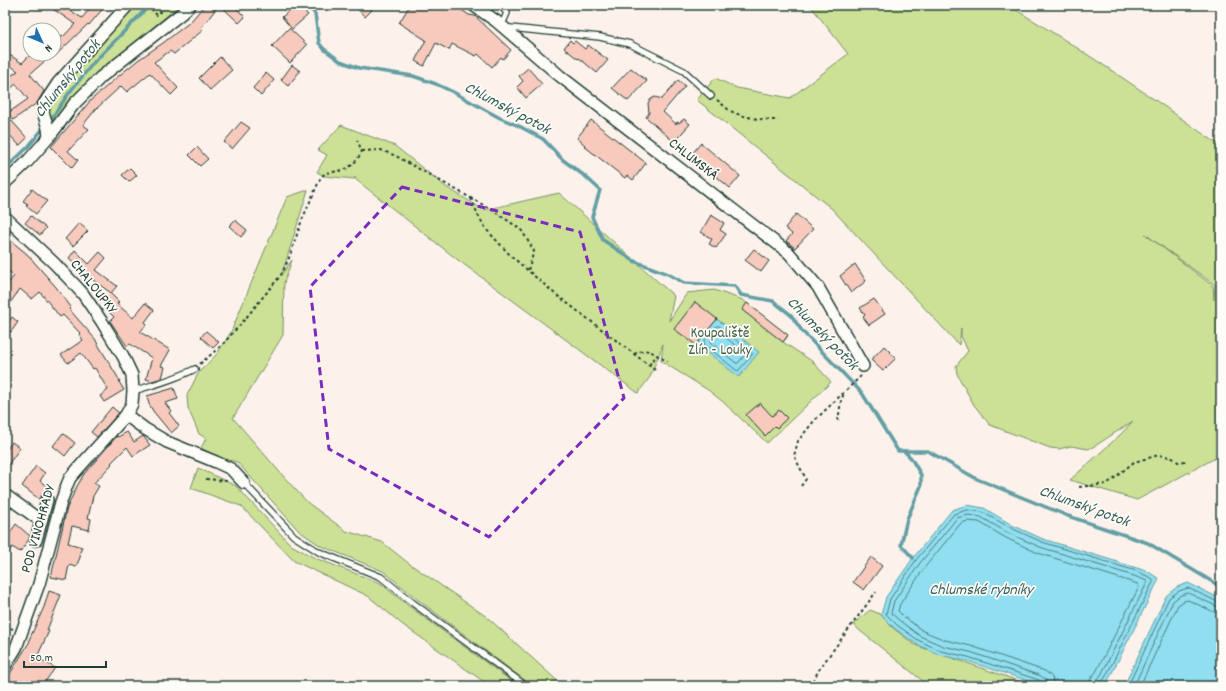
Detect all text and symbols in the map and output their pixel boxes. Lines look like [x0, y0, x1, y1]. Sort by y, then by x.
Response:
north arrow [22, 22, 62, 62]
water label: Chlumský potok [29, 34, 108, 123]
text: N [40, 40, 55, 55]
water label: Chlumský potok [460, 77, 555, 142]
street label: CHLUMSKÁ [663, 133, 723, 187]
street label: CHALOUPKY [64, 255, 122, 319]
water label: Chlumský potok [781, 292, 864, 377]
park label: Koupaliště Zlín - Louky [688, 323, 753, 362]
water label: Chlumský potok [1036, 480, 1134, 534]
street label: POD VINOHRADY [16, 482, 62, 576]
water label: Chlumské rybníky [929, 579, 1035, 602]
scale bar [24, 643, 106, 669]
text: 50 m [30, 650, 53, 667]

